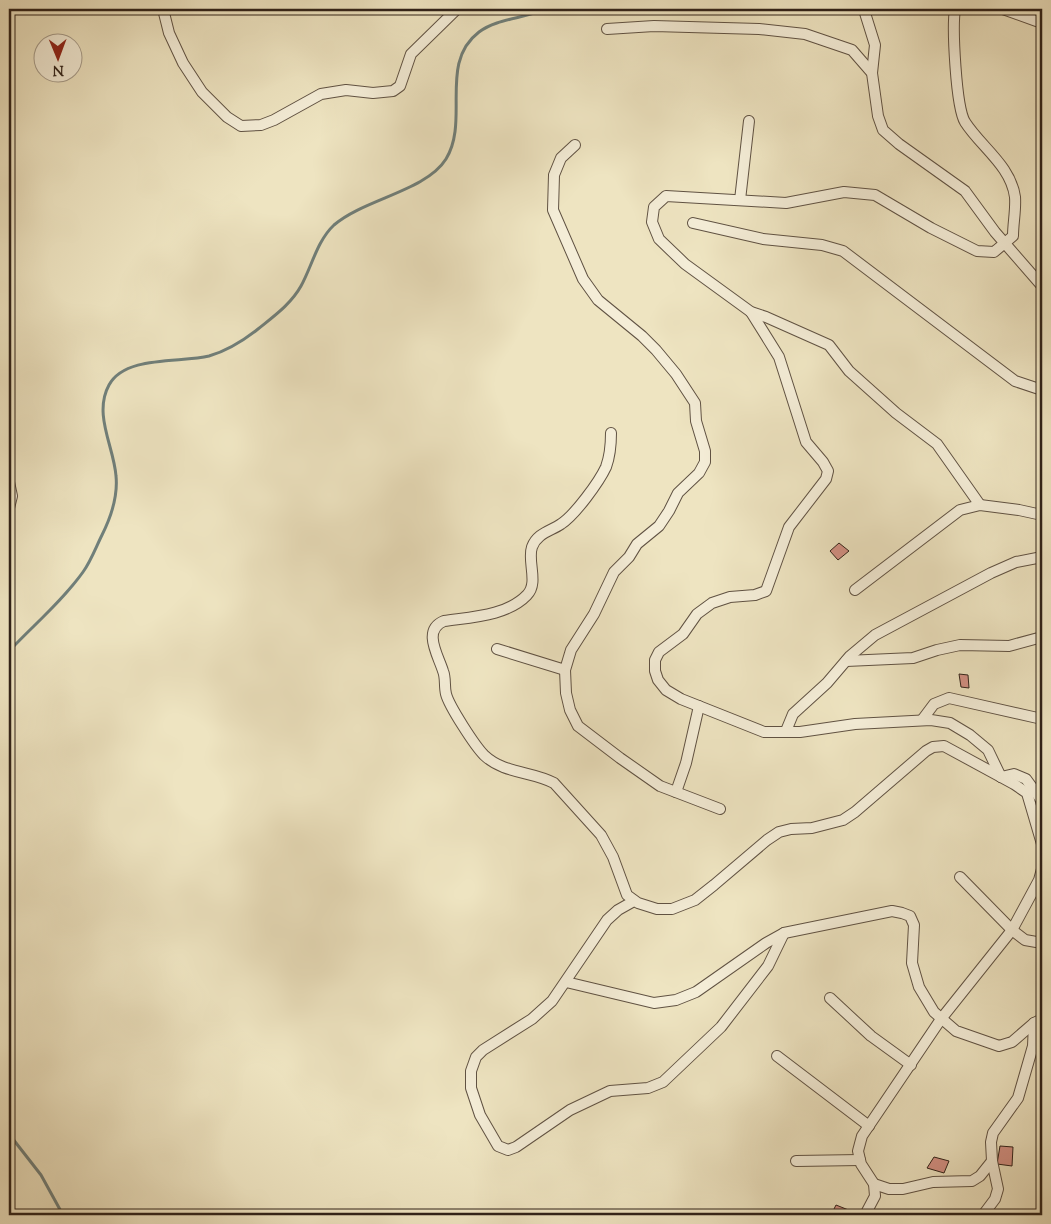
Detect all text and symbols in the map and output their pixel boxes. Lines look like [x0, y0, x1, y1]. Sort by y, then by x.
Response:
north arrow [32, 32, 82, 82]
text: N [52, 59, 64, 79]

